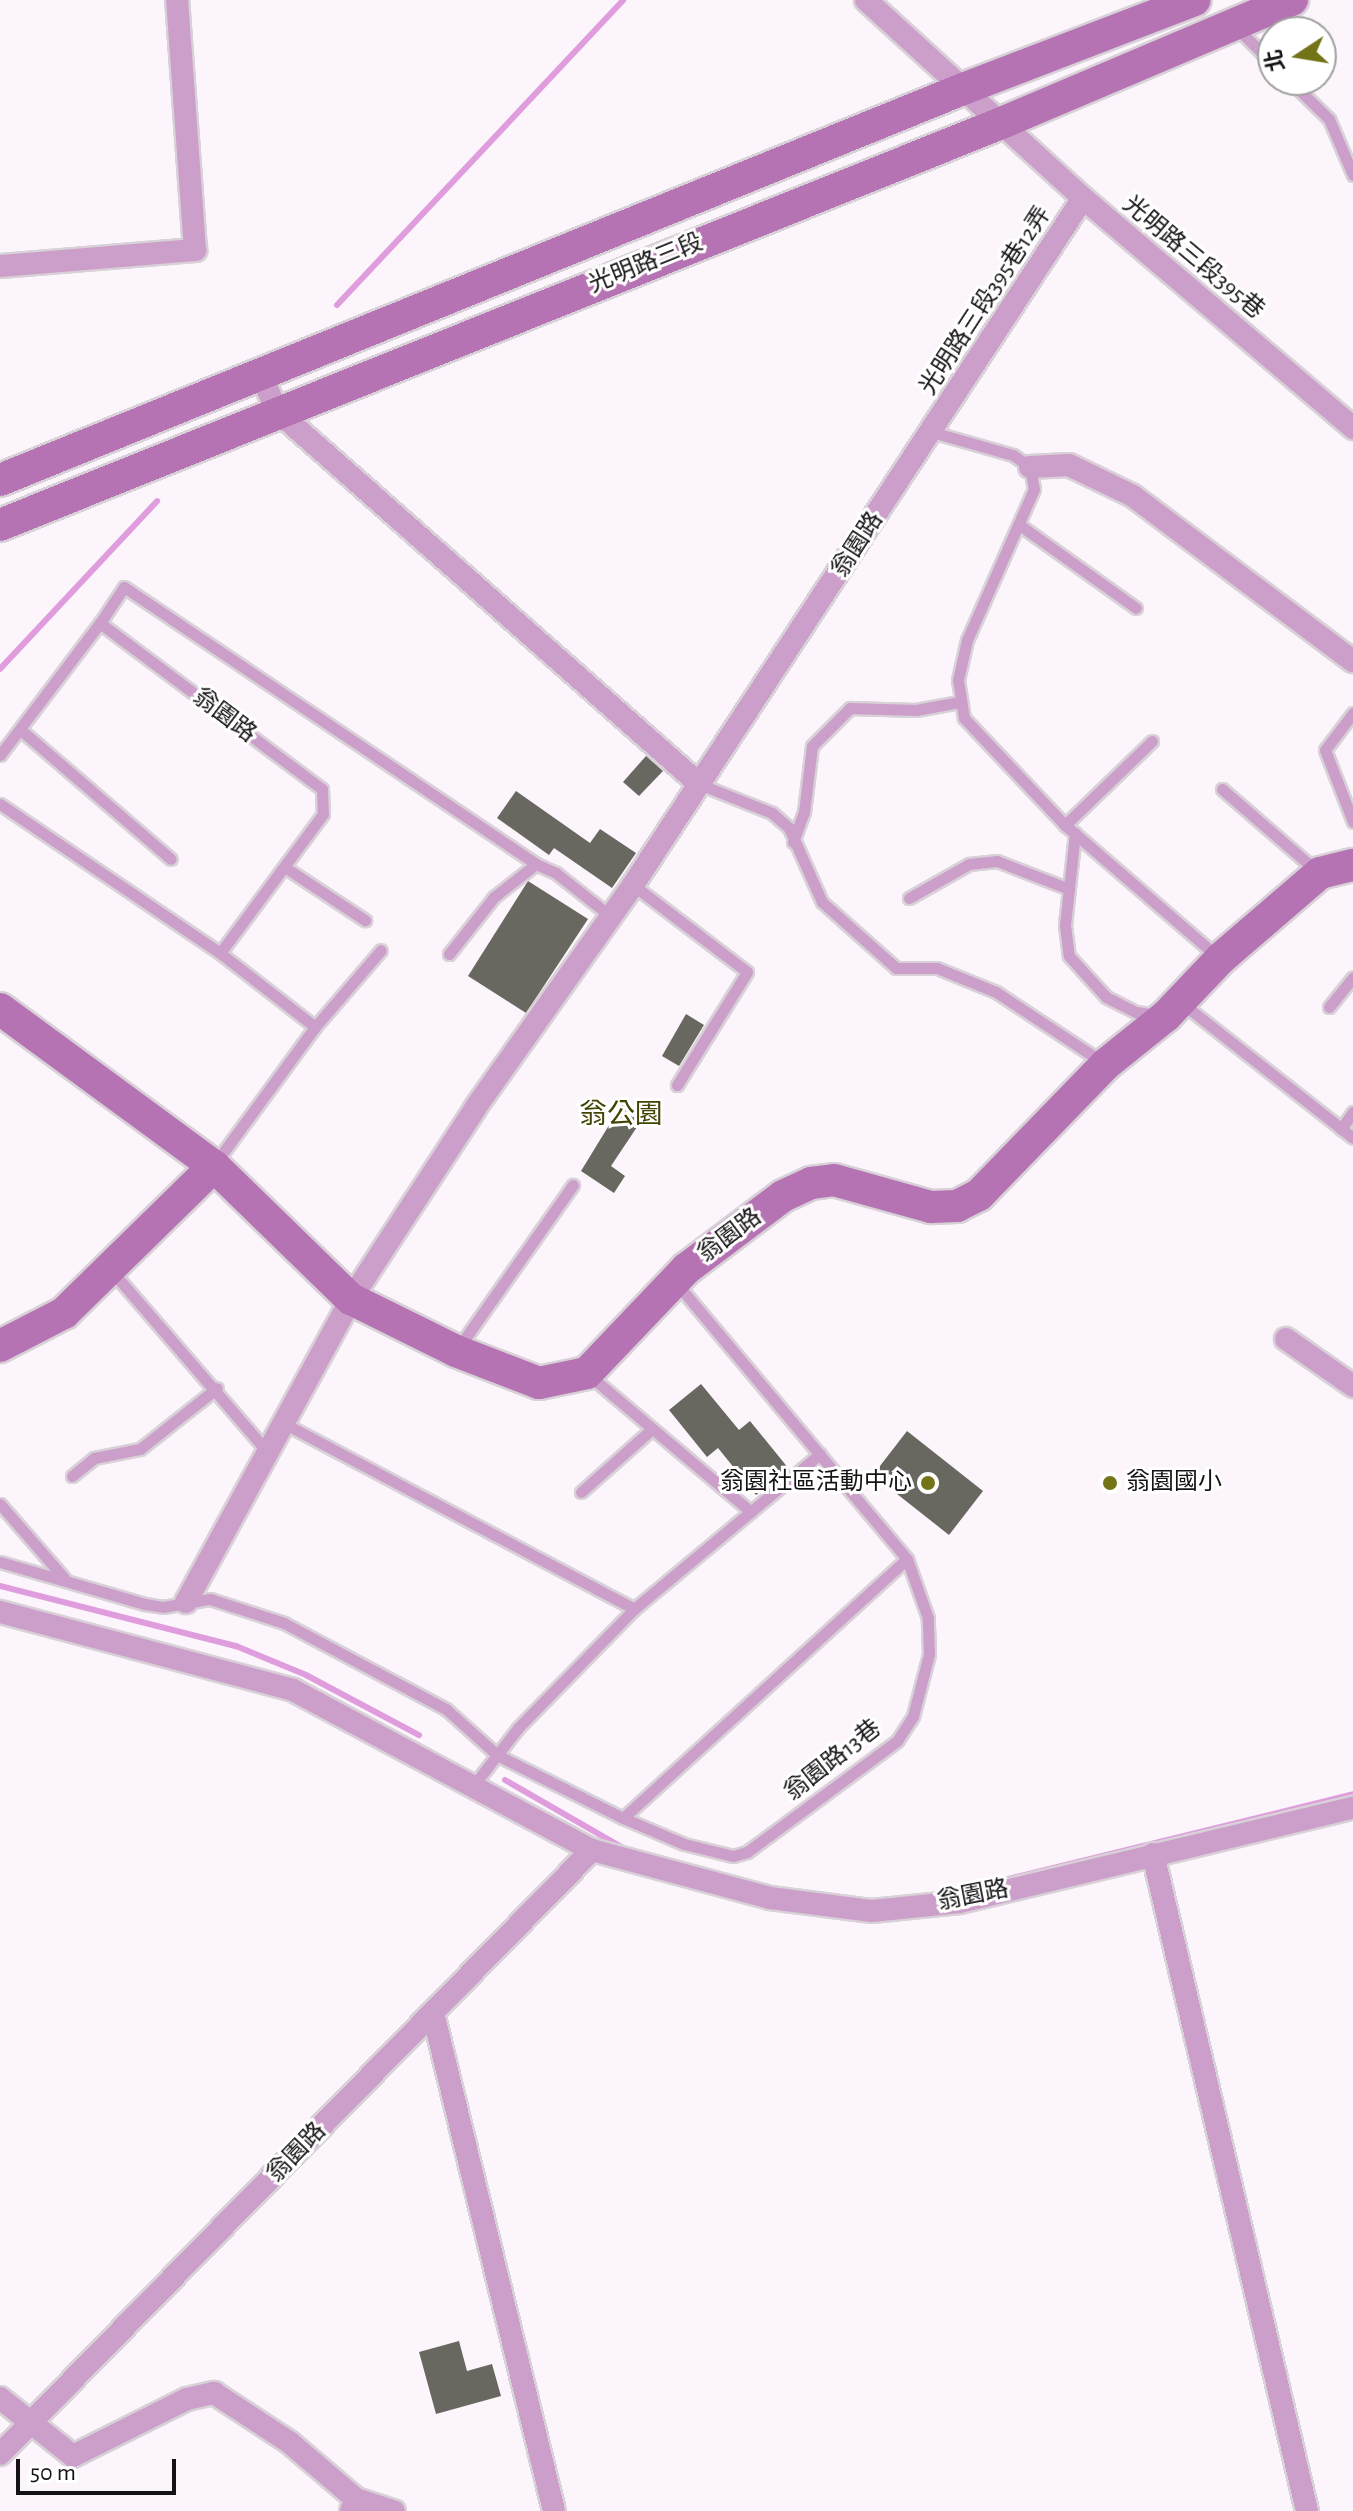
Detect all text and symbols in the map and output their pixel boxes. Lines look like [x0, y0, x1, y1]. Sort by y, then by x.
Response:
north arrow [1257, 16, 1337, 96]
text: 北 [1262, 48, 1289, 74]
street label: 光明路三段395巷 [1117, 191, 1269, 325]
street label: 光明路三段395巷12弄 [914, 202, 1058, 400]
street label: 光明路三段 [585, 228, 707, 300]
street label: 翁園路 [826, 507, 890, 583]
street label: 翁園路 [187, 683, 261, 749]
district label: 翁公園 [579, 1098, 663, 1132]
street label: 翁園路 [693, 1203, 767, 1269]
place label: 翁園社區活動中心 [720, 1469, 912, 1497]
place label: 翁園國小 [1126, 1469, 1222, 1497]
marker: 翁園社區活動中心 [919, 1474, 937, 1492]
marker: 翁園國小 [1101, 1474, 1119, 1492]
street label: 翁園路13巷 [779, 1715, 887, 1807]
street label: 翁園路 [935, 1875, 1011, 1917]
street label: 翁園路 [262, 2117, 332, 2189]
scale bar [20, 2443, 180, 2493]
text: 50 m [30, 2461, 76, 2485]

